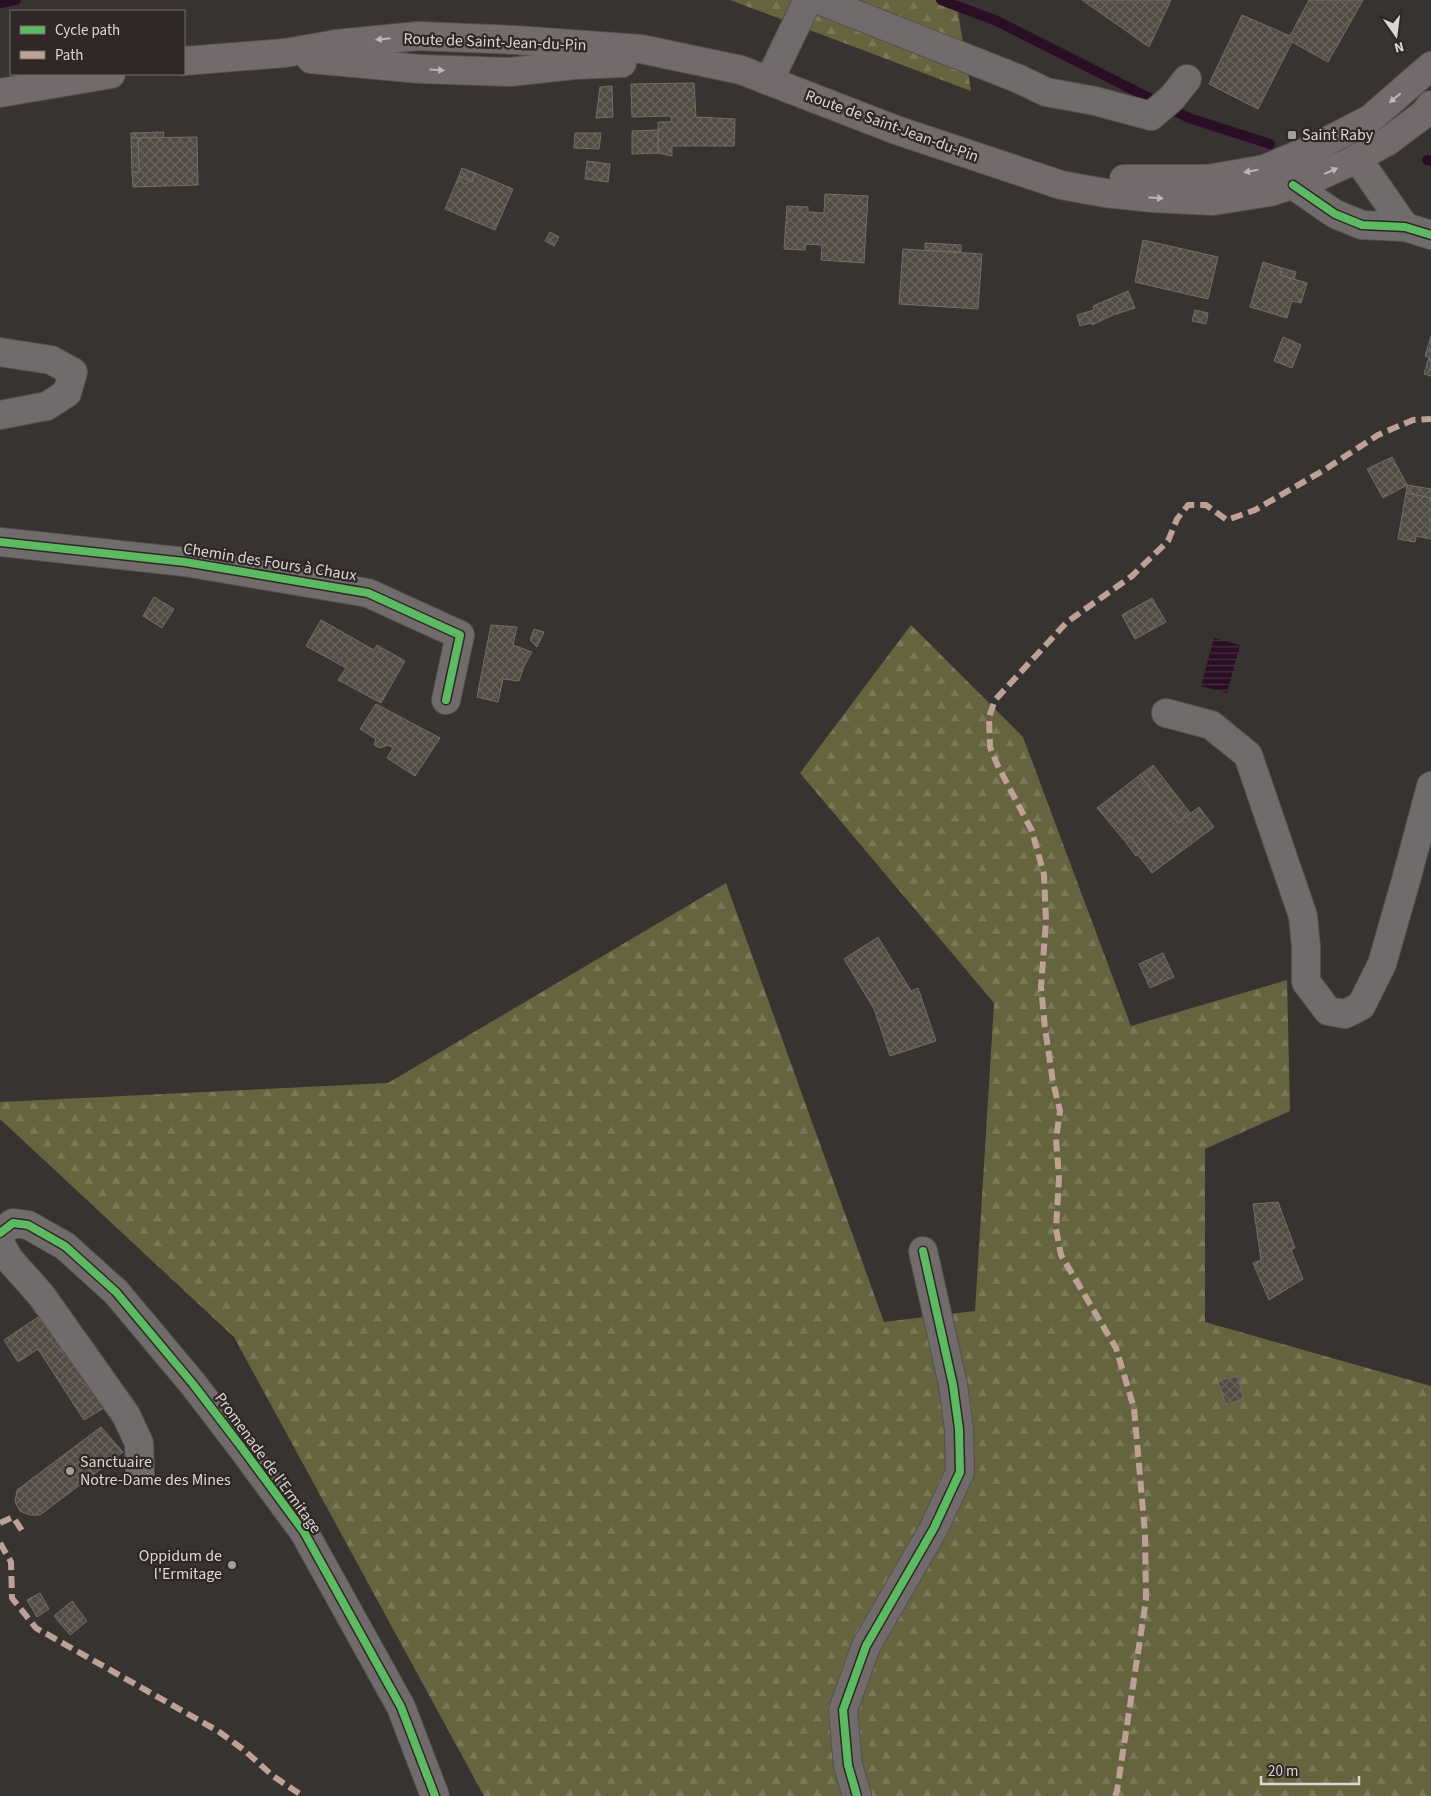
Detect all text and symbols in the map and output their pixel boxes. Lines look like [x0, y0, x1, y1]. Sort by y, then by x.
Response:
legend [10, 10, 185, 75]
north arrow [1371, 10, 1421, 60]
text: Cycle path [55, 20, 120, 41]
street label: Route de Saint-Jean-du-Pin [403, 28, 587, 56]
one-way arrow [374, 35, 390, 43]
text: N [1392, 36, 1406, 57]
text: Path [55, 45, 83, 66]
one-way arrow [430, 66, 446, 74]
street label: Route de Saint-Jean-du-Pin [802, 84, 982, 168]
one-way arrow [1388, 93, 1401, 104]
place label: Saint Raby [1302, 124, 1374, 146]
marker: Saint Raby [1286, 129, 1298, 141]
one-way arrow [1324, 166, 1338, 174]
one-way arrow [1243, 168, 1259, 176]
one-way arrow [1148, 195, 1164, 203]
street label: Chemin des Fours à Chaux [182, 537, 358, 587]
street label: Promenade de l'Ermitage [209, 1388, 327, 1538]
place label: Sanctuaire Notre-Dame des Mines [80, 1451, 231, 1491]
marker: Sanctuaire Notre-Dame des Mines [64, 1465, 76, 1477]
place label: Oppidum de l'Ermitage [139, 1545, 222, 1585]
marker: Oppidum de l'Ermitage [226, 1559, 238, 1571]
scale bar [1261, 1754, 1358, 1786]
text: 20 m [1268, 1761, 1298, 1782]

